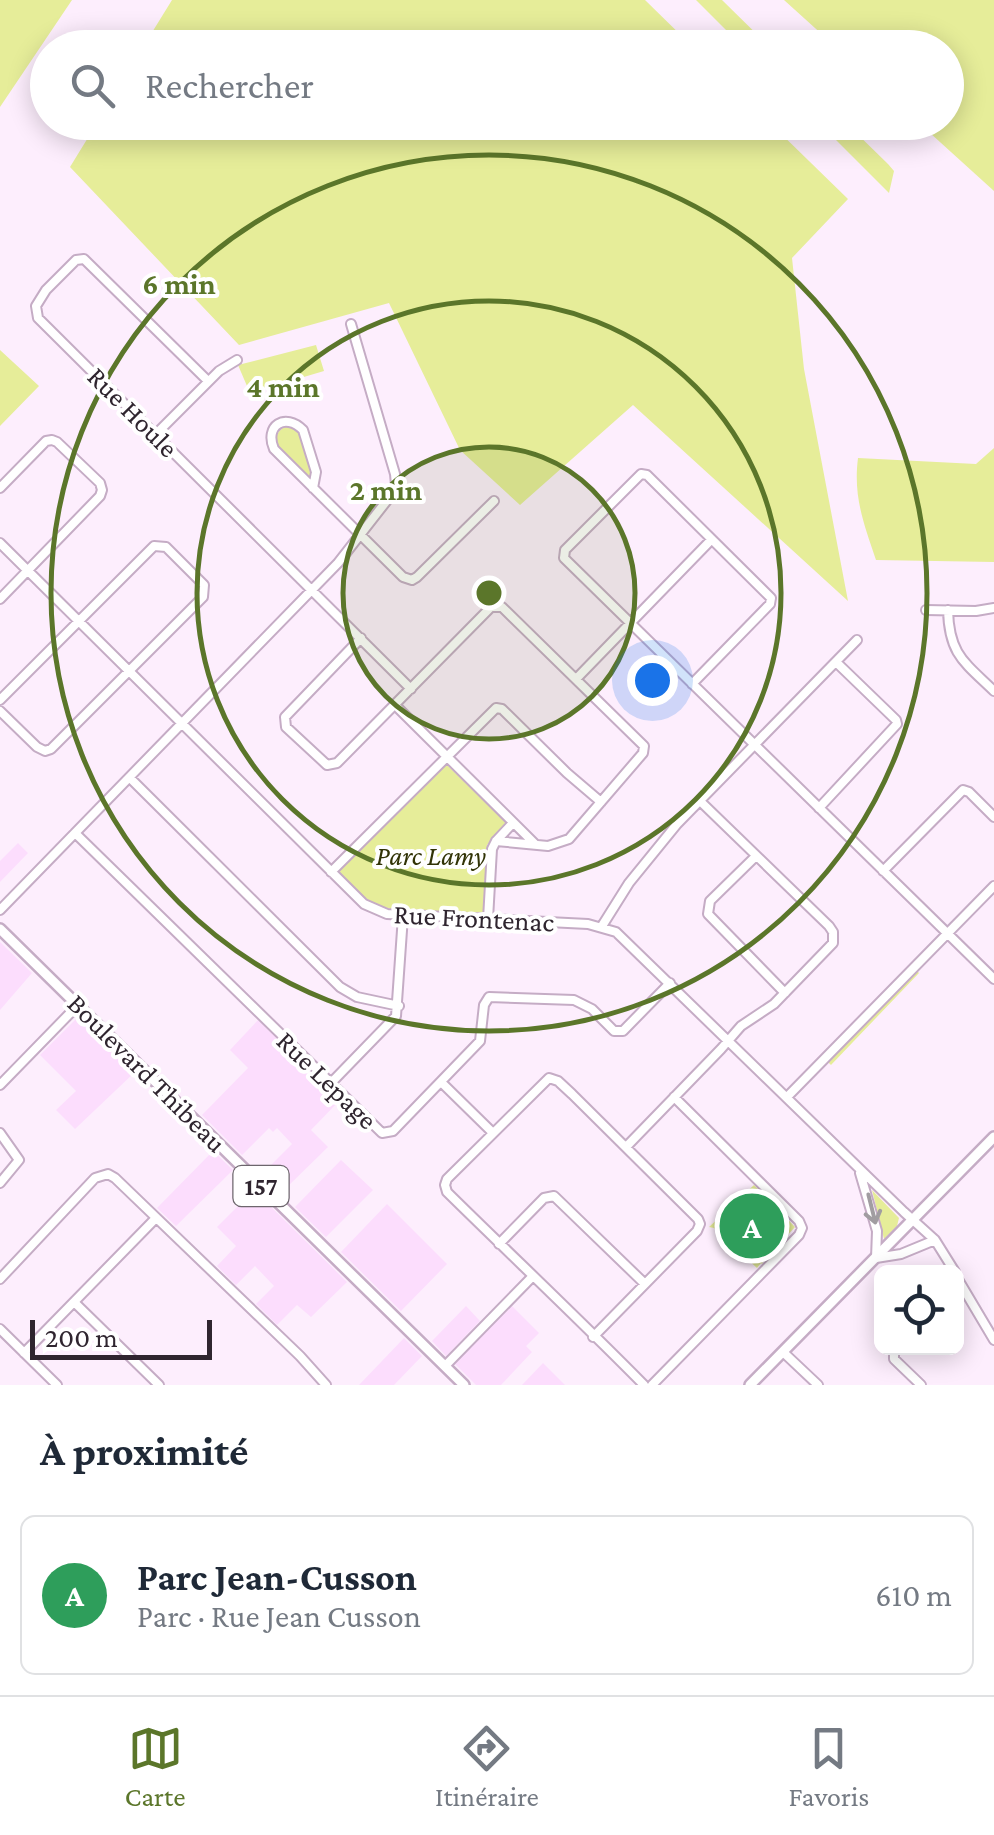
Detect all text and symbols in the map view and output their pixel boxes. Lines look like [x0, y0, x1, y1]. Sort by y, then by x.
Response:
search box [30, 30, 964, 140]
icon: search [65, 58, 120, 113]
text: Rechercher [145, 64, 314, 106]
text: 6 min [142, 267, 216, 300]
street label: Rue Houle [82, 361, 184, 463]
text: 4 min [246, 370, 320, 403]
text: 2 min [350, 473, 422, 506]
centre of rings [471, 575, 507, 611]
your location [627, 655, 678, 706]
park label: Parc Lamy [376, 840, 486, 871]
street label: Rue Frontenac [393, 898, 555, 938]
street label: Boulevard Thibeau [62, 988, 233, 1159]
street label: Rue Lepage [270, 1025, 384, 1135]
road number: 157 [234, 1166, 288, 1206]
pin: A [720, 1188, 784, 1264]
one-way arrow [864, 1193, 882, 1225]
map controls [874, 1265, 964, 1355]
button: locate [874, 1265, 964, 1355]
scale bar [30, 1315, 212, 1360]
text: 200 m [45, 1322, 118, 1353]
text: À proximité [40, 1427, 248, 1474]
text: Parc Jean-Cusson [137, 1556, 417, 1598]
text: A [65, 1577, 84, 1613]
text: 610 m [875, 1577, 952, 1613]
text: Parc · Rue Jean Cusson [137, 1598, 421, 1634]
tab: Carte [125, 1721, 185, 1812]
tab: Itinéraire [435, 1721, 539, 1812]
tab: Favoris [788, 1721, 869, 1812]

